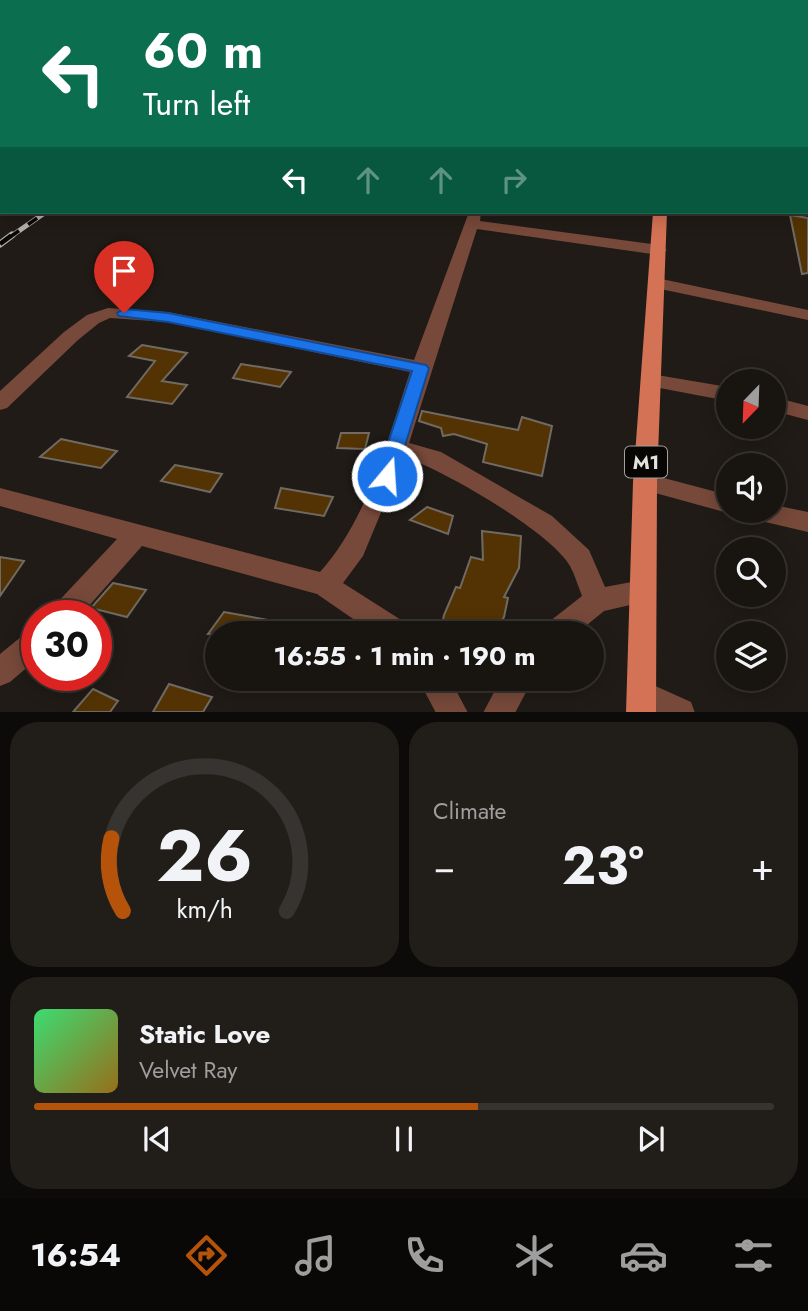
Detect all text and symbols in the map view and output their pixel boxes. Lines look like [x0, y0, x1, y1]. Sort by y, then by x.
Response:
text: 60 m [143, 16, 263, 86]
icon: left [28, 28, 119, 119]
text: Turn left [143, 81, 250, 127]
icon: left [276, 161, 314, 199]
icon: ahead [349, 161, 387, 199]
icon: ahead [422, 161, 460, 199]
icon: right [495, 161, 533, 199]
pin [94, 241, 154, 313]
icon: arrive [105, 252, 143, 290]
north arrow [716, 369, 786, 439]
map controls [716, 369, 786, 691]
position arrow [350, 439, 424, 513]
road number: M1 [625, 446, 667, 477]
button: sound [716, 453, 786, 523]
button: search [716, 537, 786, 607]
speed limit sign: 30 [21, 600, 112, 691]
button: layers [716, 621, 786, 691]
text: 16:55 · 1 min · 190 m [274, 637, 535, 675]
text: Climate [433, 794, 506, 828]
text: 26 [156, 803, 253, 908]
text: 23° [562, 828, 644, 904]
text: − [433, 839, 455, 894]
text: + [751, 839, 774, 894]
text: km/h [176, 890, 233, 926]
text: Static Love [139, 1015, 271, 1053]
text: Velvet Ray [139, 1053, 237, 1087]
icon: previous [138, 1120, 176, 1158]
icon: pause [385, 1120, 423, 1158]
icon: next [632, 1120, 670, 1158]
icon: directions [182, 1231, 231, 1280]
icon: music [291, 1231, 340, 1280]
icon: phone [400, 1231, 449, 1280]
icon: climate [510, 1231, 559, 1280]
icon: car [619, 1231, 668, 1280]
icon: filters [729, 1231, 778, 1280]
text: 16:54 [30, 1232, 121, 1278]

